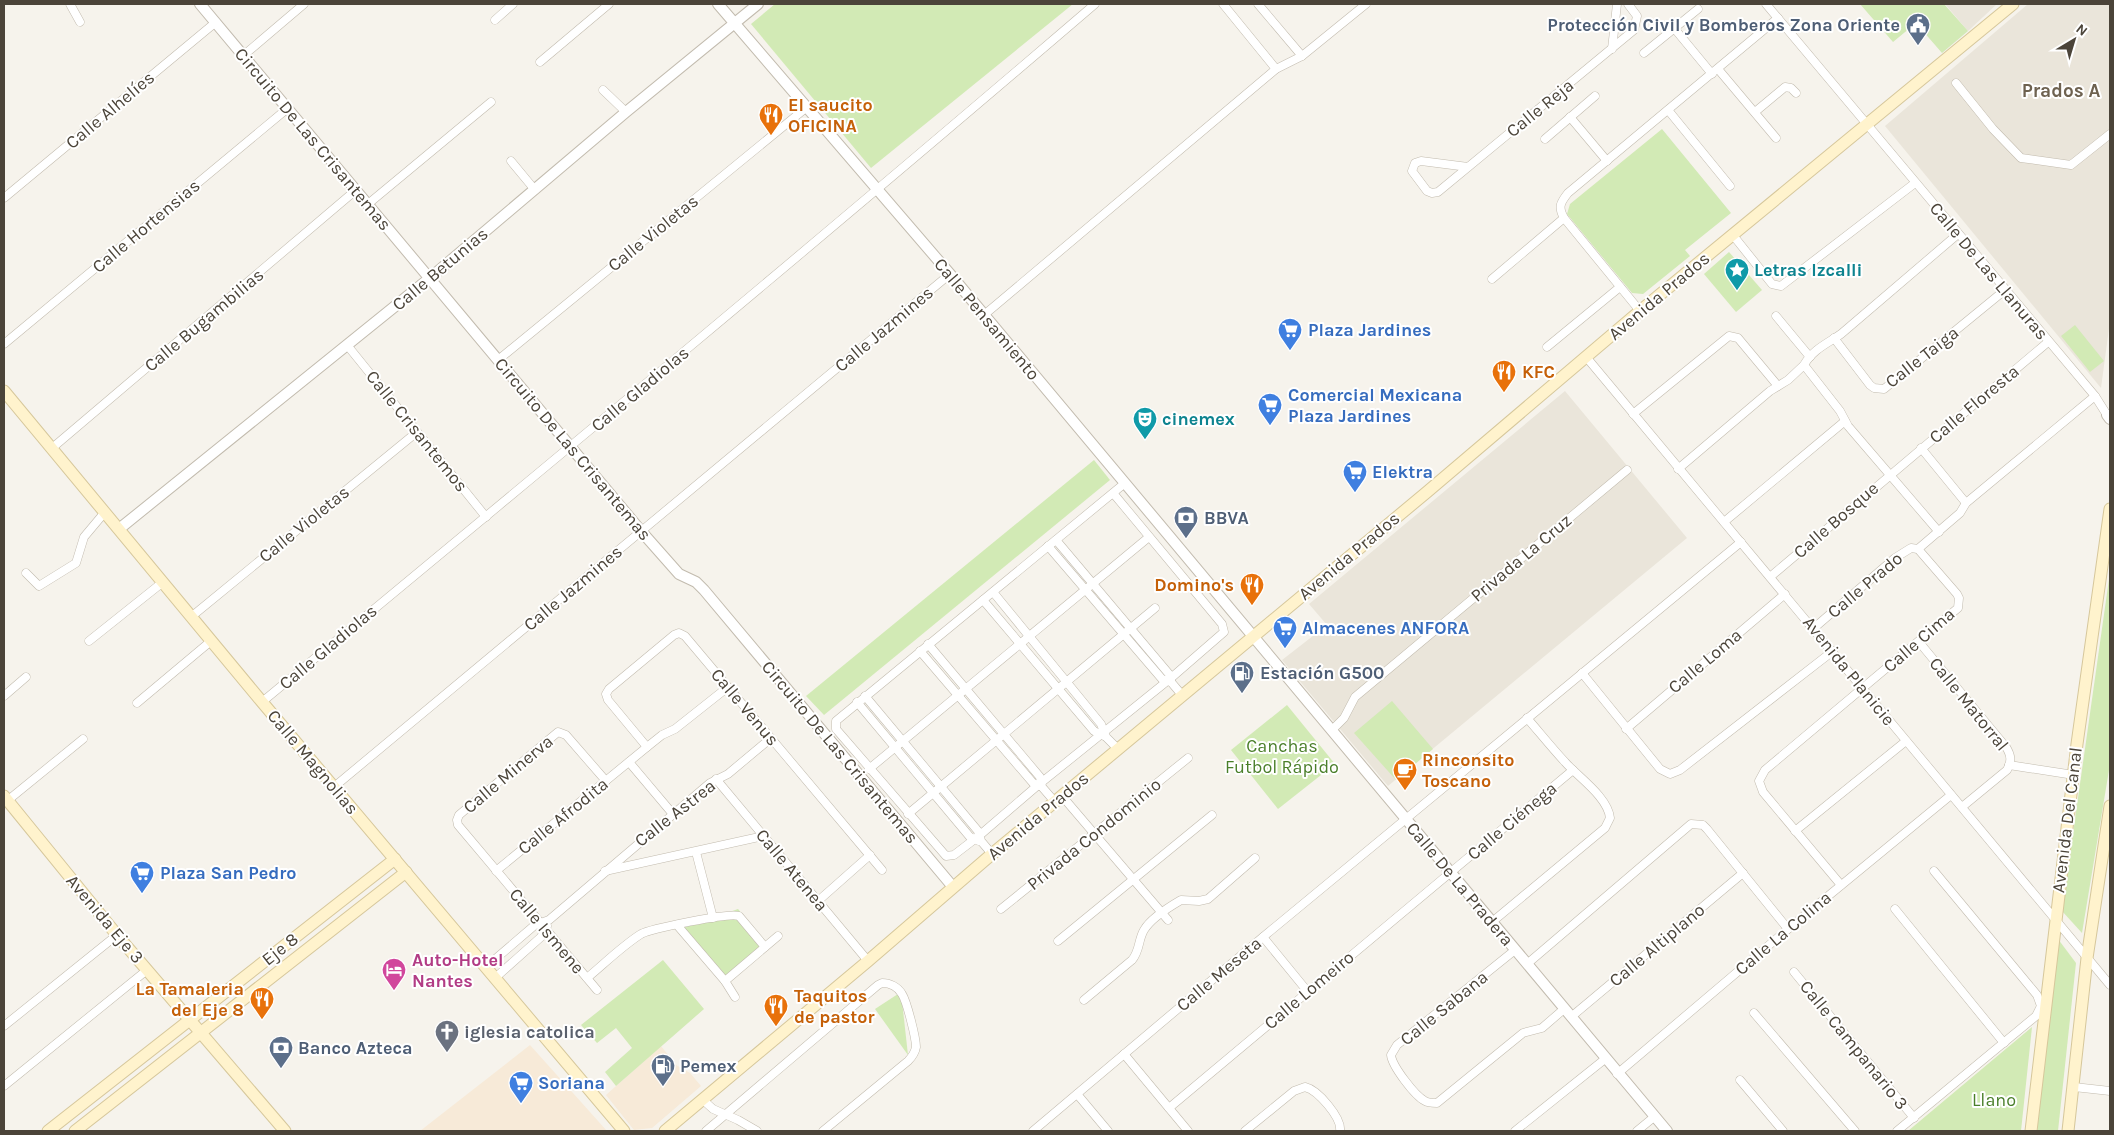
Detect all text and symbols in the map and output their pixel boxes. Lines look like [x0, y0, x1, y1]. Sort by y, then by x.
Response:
public building icon: Protección Civil y Bomberos Zona Oriente [1905, 12, 1931, 46]
place label: Protección Civil y Bomberos Zona Oriente [1547, 14, 1900, 36]
north arrow [2049, 15, 2099, 65]
text: N [2073, 20, 2091, 40]
street label: Circuito De Las Crisantemas [230, 43, 396, 235]
street label: Calle Alhelíes [61, 66, 159, 154]
street label: Calle Reja [1502, 74, 1578, 142]
district label: Prados A [2022, 80, 2100, 102]
place label: El saucito OFICINA [788, 94, 873, 137]
restaurant icon: El saucito OFICINA [758, 102, 784, 136]
street label: Calle Hortensias [88, 175, 204, 277]
street label: Calle Violetas [603, 190, 703, 276]
street label: Calle De Las Llanuras [1925, 198, 2053, 344]
street label: Calle Betunias [388, 223, 492, 315]
street label: Avenida Prados [1604, 247, 1714, 345]
street label: Calle Pensamiento [929, 253, 1045, 385]
place icon: Letras Izcalli [1724, 257, 1750, 291]
place label: Letras Izcalli [1754, 259, 1863, 281]
street label: Calle Bugambilias [140, 264, 268, 376]
street label: Calle Jazmines [830, 281, 938, 377]
supermarket icon: Plaza Jardines [1277, 317, 1303, 351]
place label: Plaza Jardines [1308, 319, 1431, 341]
street label: Calle Taiga [1881, 321, 1963, 393]
street label: Calle Gladiolas [586, 342, 694, 436]
street label: Circuito De Las Crisantemas [490, 353, 656, 545]
restaurant icon: KFC [1491, 359, 1517, 393]
street label: Calle Floresta [1925, 360, 2023, 448]
place label: KFC [1522, 361, 1555, 383]
street label: Calle Crisantemos [361, 366, 473, 496]
place label: Comercial Mexicana Plaza Jardines [1288, 384, 1462, 427]
supermarket icon: Comercial Mexicana Plaza Jardines [1257, 392, 1283, 426]
theatre icon: cinemex [1132, 406, 1158, 440]
place label: cinemex [1162, 408, 1235, 430]
supermarket icon: Elektra [1342, 459, 1368, 493]
place label: Elektra [1372, 461, 1433, 483]
street label: Calle Bosque [1789, 477, 1883, 563]
street label: Calle Violetas [254, 481, 354, 567]
bank icon: BBVA [1173, 505, 1199, 539]
place label: BBVA [1204, 507, 1249, 529]
street label: Avenida Prados [1294, 507, 1404, 605]
street label: Privada La Cruz [1466, 509, 1576, 607]
street label: Calle Jazmines [519, 540, 627, 636]
street label: Calle Prado [1823, 547, 1907, 623]
restaurant icon: Domino's [1239, 572, 1265, 606]
place label: Domino's [1154, 574, 1234, 596]
street label: Calle Gladiolas [274, 600, 382, 694]
street label: Calle Cima [1879, 603, 1959, 677]
street label: Avenida Planicie [1798, 612, 1900, 730]
supermarket icon: Almacenes ANFORA [1272, 615, 1298, 649]
place label: Almacenes ANFORA [1302, 617, 1469, 639]
street label: Calle Loma [1664, 624, 1746, 698]
street label: Calle Matorral [1924, 653, 2014, 755]
street label: Circuito De Las Crisantemas [757, 656, 923, 848]
fuel station icon: Estación G500 [1229, 660, 1255, 694]
place label: Estación G500 [1260, 662, 1385, 684]
street label: Calle Venus [706, 664, 784, 750]
street label: Calle Magnolias [263, 705, 363, 819]
street label: Calle Minerva [459, 730, 557, 818]
park label: Canchas Futbol Rápido [1225, 735, 1339, 778]
street label: Avenida Del Canal [2047, 746, 2087, 894]
place label: Rinconsito Toscano [1422, 749, 1514, 792]
cafe icon: Rinconsito Toscano [1392, 757, 1418, 791]
street label: Avenida Prados [983, 767, 1093, 865]
street label: Calle Afrodita [513, 773, 613, 859]
street label: Privada Condominio [1023, 773, 1165, 895]
street label: Calle Astrea [630, 775, 720, 851]
street label: Calle Ciénega [1463, 777, 1561, 865]
street label: Calle De La Pradera [1402, 817, 1518, 951]
street label: Calle Atenea [751, 824, 833, 916]
supermarket icon: Plaza San Pedro [129, 860, 155, 894]
place label: Plaza San Pedro [160, 862, 297, 884]
street label: Avenida Eje 3 [61, 870, 149, 968]
street label: Calle Ismene [505, 884, 589, 978]
street label: Calle La Colina [1730, 886, 1836, 980]
street label: Calle Altiplano [1605, 899, 1709, 991]
street label: Eje 8 [257, 928, 303, 970]
street label: Calle Meseta [1172, 932, 1266, 1016]
street label: Calle Lomeiro [1260, 946, 1358, 1034]
place label: Auto-Hotel Nantes [412, 949, 504, 992]
hotel icon: Auto-Hotel Nantes [381, 957, 407, 991]
street label: Calle Sabana [1396, 966, 1492, 1050]
street label: Calle Campanario 3 [1795, 976, 1913, 1114]
place label: La Tamaleria del Eje 8 [136, 978, 244, 1021]
place label: Taquitos de pastor [794, 985, 875, 1028]
restaurant icon: La Tamaleria del Eje 8 [249, 986, 275, 1020]
restaurant icon: Taquitos de pastor [763, 993, 789, 1027]
church icon: iglesia catolica [434, 1019, 460, 1053]
place label: iglesia catolica [464, 1021, 595, 1043]
bank icon: Banco Azteca [268, 1035, 294, 1069]
place label: Banco Azteca [298, 1037, 413, 1059]
fuel station icon: Pemex [650, 1053, 676, 1087]
place label: Pemex [680, 1055, 737, 1077]
supermarket icon: Soriana [508, 1070, 534, 1104]
place label: Soriana [538, 1072, 605, 1094]
park label: Llano [1972, 1089, 2016, 1111]

